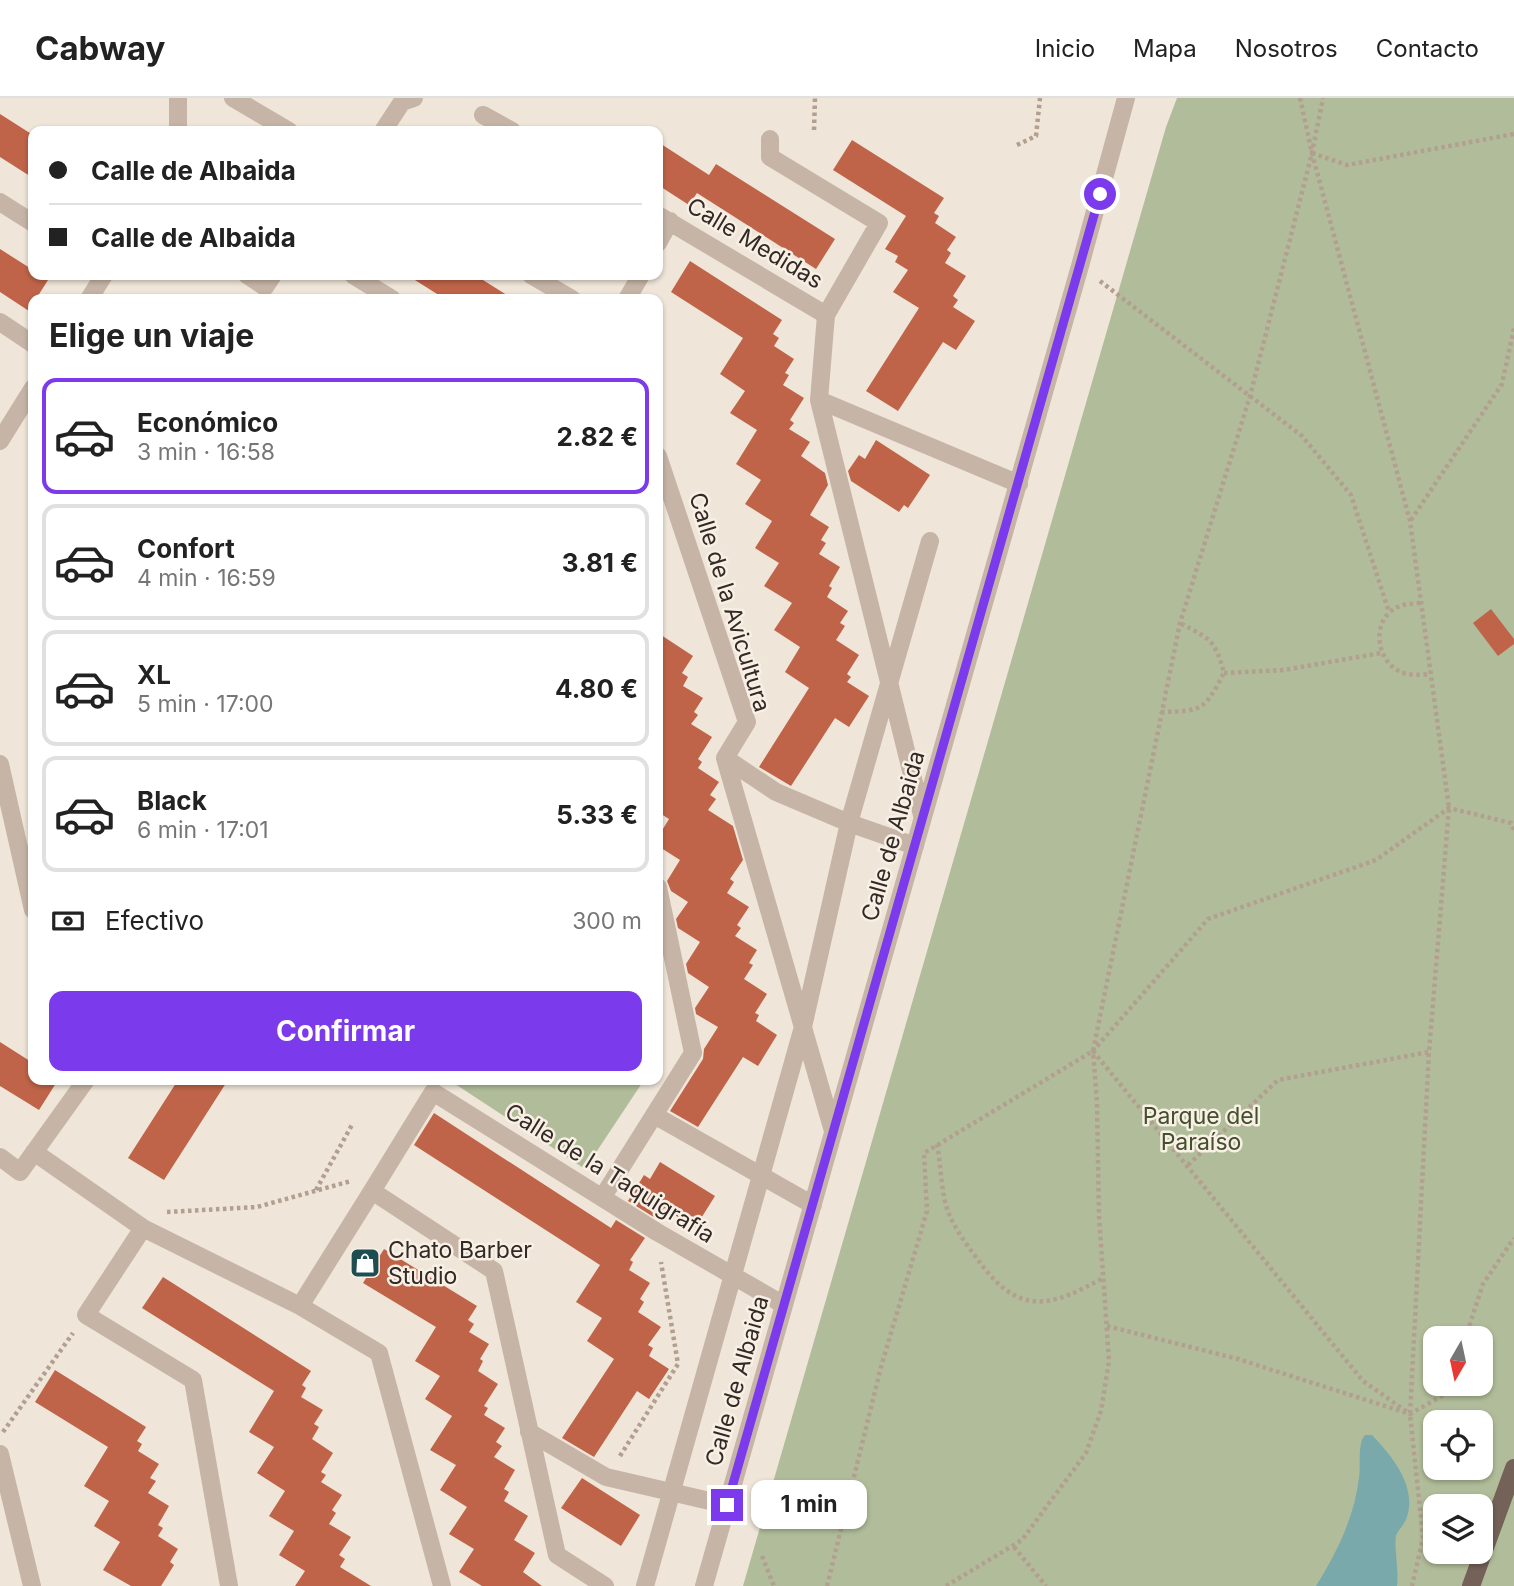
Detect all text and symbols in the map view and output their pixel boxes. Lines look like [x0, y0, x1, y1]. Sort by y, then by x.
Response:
text: Cabway [35, 28, 165, 68]
text: Inicio [1035, 34, 1095, 63]
text: Mapa [1133, 34, 1197, 63]
text: Nosotros [1235, 34, 1338, 63]
text: Contacto [1376, 34, 1479, 63]
text: Calle de Albaida [91, 155, 296, 186]
route start [1084, 178, 1116, 210]
street label: Calle Medidas [682, 191, 828, 295]
text: Calle de Albaida [91, 222, 296, 253]
text: Elige un viaje [49, 316, 254, 355]
icon: car [53, 405, 116, 468]
text: Económico [137, 407, 278, 438]
text: 2.82 € [556, 421, 638, 452]
text: 3 min · 16:58 [137, 438, 275, 466]
street label: Calle de la Avicultura [683, 489, 777, 715]
icon: car [53, 531, 116, 594]
text: Confort [137, 533, 235, 564]
text: 3.81 € [562, 547, 638, 578]
text: 4 min · 16:59 [137, 564, 276, 592]
icon: car [53, 657, 116, 720]
text: XL [137, 659, 171, 690]
text: 4.80 € [555, 673, 638, 704]
text: 5 min · 17:00 [137, 690, 274, 718]
street label: Calle de Albaida [855, 748, 931, 924]
icon: car [53, 783, 116, 846]
text: Black [137, 785, 207, 816]
text: 5.33 € [556, 799, 638, 830]
text: 6 min · 17:01 [137, 816, 269, 844]
icon: cash [49, 902, 87, 940]
text: Efectivo [105, 905, 204, 936]
text: 300 m [572, 907, 642, 935]
button: Confirmar [49, 991, 642, 1071]
street label: Calle de la Taquigrafía [500, 1097, 720, 1249]
park label: Parque del Paraíso [1143, 1102, 1259, 1156]
place label: Chato Barber Studio [388, 1236, 532, 1290]
shop icon: Chato Barber Studio [348, 1246, 382, 1280]
street label: Calle de Albaida [699, 1293, 775, 1469]
north arrow [1423, 1326, 1493, 1396]
map controls [1423, 1326, 1493, 1564]
button: locate [1423, 1410, 1493, 1480]
callout: 1 min [752, 1480, 867, 1530]
route end [711, 1489, 743, 1521]
text: 1 min [781, 1490, 837, 1518]
button: layers [1423, 1494, 1493, 1564]

